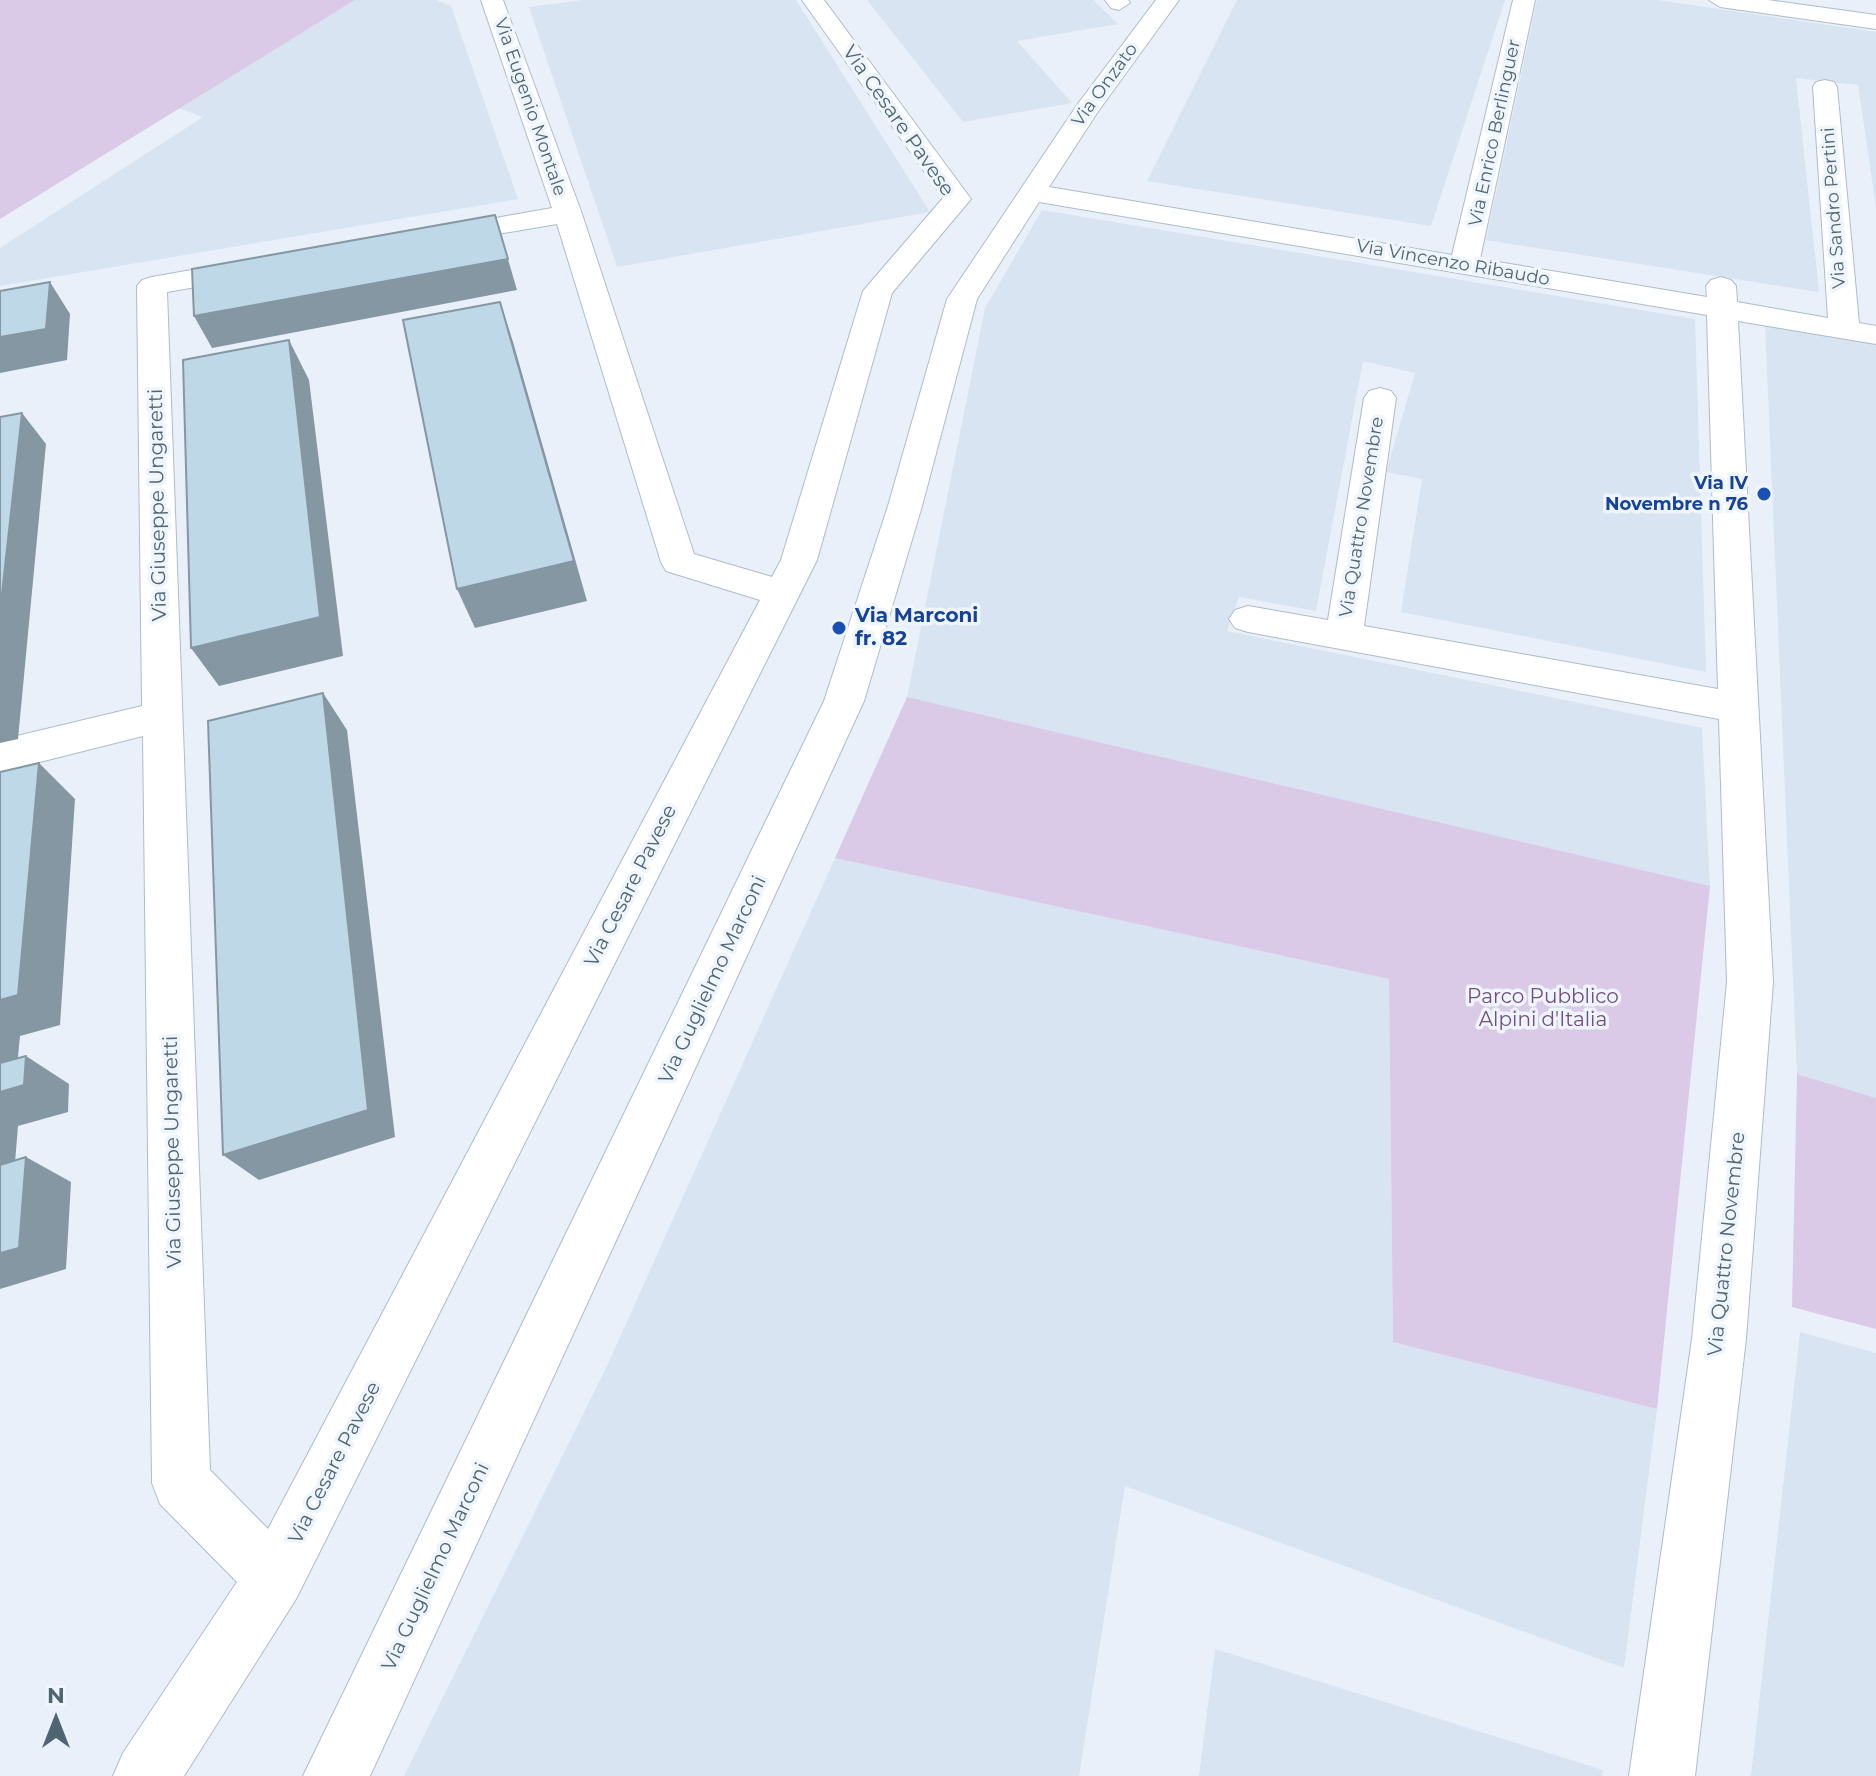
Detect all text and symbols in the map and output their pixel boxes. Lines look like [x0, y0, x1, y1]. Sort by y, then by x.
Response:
street label: Via Eugenio Montale [489, 15, 571, 199]
street label: Via Enrico Berlinguer [1465, 38, 1525, 228]
street label: Via Onzato [1068, 39, 1142, 131]
street label: Via Cesare Pavese [837, 41, 959, 201]
street label: Via Sandro Pertini [1818, 127, 1850, 289]
street label: Via Vincenzo Ribaudo [1355, 235, 1551, 291]
street label: Via Giuseppe Ungaretti [144, 388, 172, 622]
street label: Via Quattro Novembre [1335, 415, 1389, 619]
place label: Via IV Novembre n 76 [1605, 473, 1748, 516]
marker: Via IV Novembre n 76 [1755, 485, 1773, 503]
place label: Via Marconi fr. 82 [855, 604, 978, 651]
marker: Via Marconi fr. 82 [830, 619, 848, 637]
street label: Via Cesare Pavese [580, 801, 682, 971]
street label: Via Guglielmo Marconi [654, 872, 772, 1088]
park label: Parco Pubblico Alpini d'Italia [1467, 985, 1619, 1032]
street label: Via Giuseppe Ungaretti [159, 1035, 187, 1269]
street label: Via Quattro Novembre [1703, 1131, 1751, 1357]
street label: Via Cesare Pavese [284, 1378, 386, 1548]
street label: Via Guglielmo Marconi [377, 1459, 495, 1675]
north arrow [16, 1680, 96, 1760]
text: N [47, 1682, 65, 1709]

